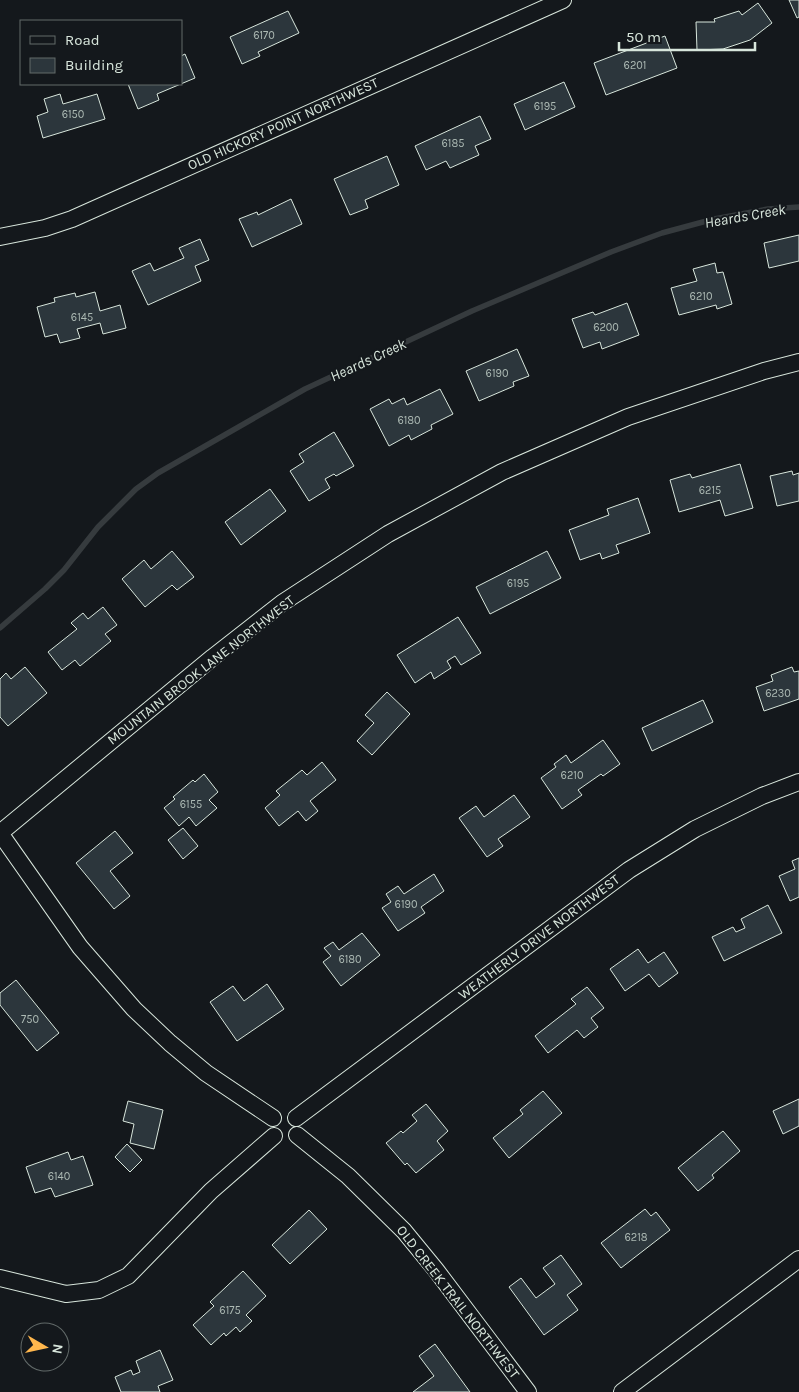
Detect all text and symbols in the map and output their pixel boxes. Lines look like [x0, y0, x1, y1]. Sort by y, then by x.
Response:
legend [20, 20, 182, 85]
scale bar [619, 20, 755, 52]
text: 50 m [626, 28, 661, 46]
house number: 6170 [253, 29, 275, 42]
text: Road [65, 31, 100, 49]
text: Building [65, 56, 123, 74]
house number: 6201 [624, 59, 646, 72]
street label: OLD HICKORY POINT NORTHWEST [185, 74, 381, 174]
house number: 6195 [534, 100, 556, 113]
house number: 6150 [62, 108, 84, 121]
house number: 6185 [442, 137, 464, 150]
water label: Heards Creek [703, 200, 787, 232]
house number: 6210 [690, 290, 712, 303]
house number: 6145 [71, 311, 93, 324]
house number: 6200 [593, 321, 619, 334]
water label: Heards Creek [327, 334, 409, 385]
house number: 6190 [486, 367, 508, 380]
house number: 6180 [397, 414, 421, 427]
house number: 6215 [699, 484, 721, 497]
house number: 6195 [507, 577, 529, 590]
street label: MOUNTAIN BROOK LANE NORTHWEST [104, 592, 298, 748]
house number: 6230 [765, 687, 791, 700]
house number: 6210 [561, 769, 583, 782]
house number: 6155 [180, 798, 202, 811]
street label: WEATHERLY DRIVE NORTHWEST [455, 871, 623, 1003]
house number: 6190 [395, 898, 417, 911]
house number: 6180 [338, 953, 362, 966]
house number: 750 [21, 1013, 39, 1026]
house number: 6140 [48, 1170, 70, 1183]
street label: OLD CREEK TRAIL NORTHWEST [393, 1222, 523, 1382]
house number: 6218 [624, 1231, 648, 1244]
house number: 6175 [219, 1304, 241, 1317]
north arrow [20, 1322, 70, 1372]
text: N [48, 1343, 67, 1355]

